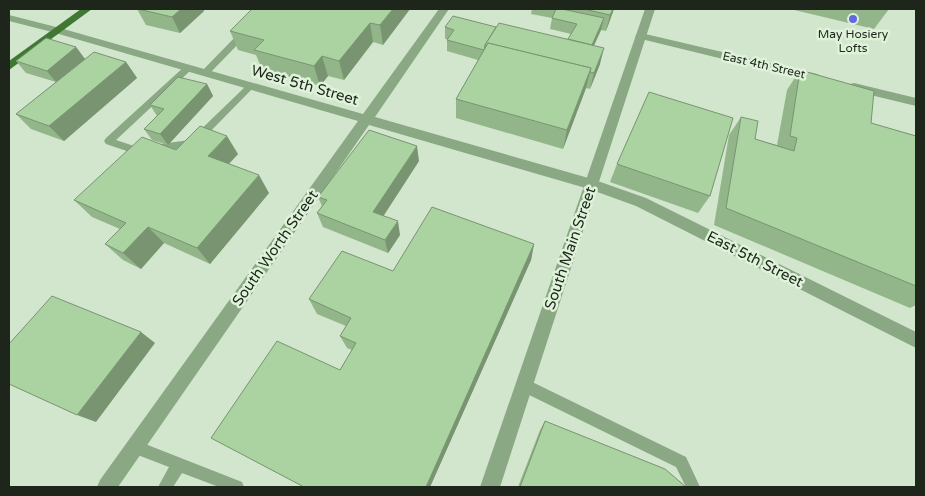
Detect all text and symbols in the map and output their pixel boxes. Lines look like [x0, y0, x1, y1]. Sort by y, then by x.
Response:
marker: May Hosiery Lofts [847, 13, 859, 25]
place label: May Hosiery Lofts [818, 27, 889, 55]
street label: East 4th Street [721, 49, 807, 81]
street label: West 5th Street [249, 61, 361, 109]
street label: South Main Street [541, 184, 600, 312]
street label: South Worth Street [228, 186, 322, 309]
street label: East 5th Street [704, 227, 806, 291]

